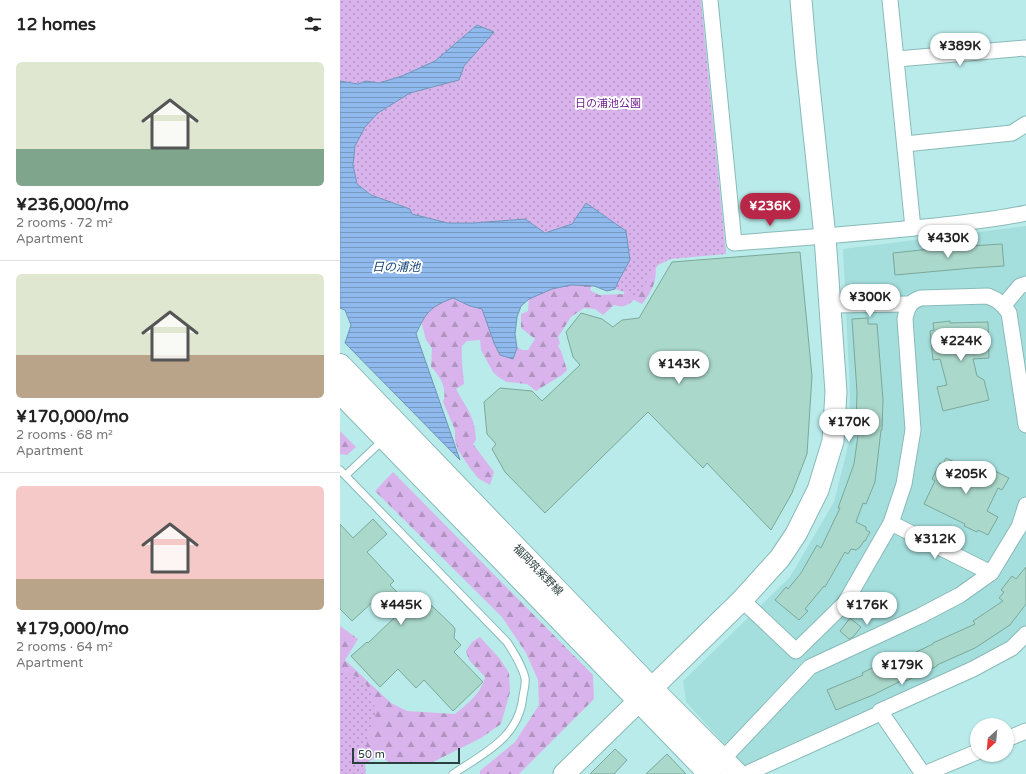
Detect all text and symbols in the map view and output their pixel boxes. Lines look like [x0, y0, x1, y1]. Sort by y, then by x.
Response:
icon: filters [302, 13, 324, 35]
text: 12 homes [16, 14, 96, 35]
pin: ¥389K [932, 33, 988, 67]
text: ¥389K [939, 38, 981, 54]
icon: home [134, 88, 206, 160]
park label: 日の浦池公園 [575, 97, 641, 110]
pin: ¥236K [742, 193, 798, 227]
text: ¥236,000/mo [16, 194, 129, 215]
text: ¥236K [749, 198, 791, 214]
text: 2 rooms · 72 m² [16, 215, 113, 231]
pin: ¥430K [920, 225, 976, 259]
text: ¥430K [927, 230, 969, 246]
text: Apartment [16, 231, 83, 247]
water label: 日の浦池 [372, 260, 421, 274]
pin: ¥300K [842, 284, 898, 318]
text: ¥300K [849, 289, 891, 305]
icon: home [134, 300, 206, 372]
pin: ¥224K [933, 328, 989, 362]
text: ¥224K [940, 333, 982, 349]
pin: ¥143K [651, 351, 707, 385]
text: ¥143K [658, 356, 700, 372]
text: ¥170,000/mo [16, 406, 129, 427]
pin: ¥170K [821, 409, 877, 443]
text: ¥170K [828, 414, 870, 430]
text: 2 rooms · 68 m² [16, 427, 113, 443]
text: Apartment [16, 443, 83, 459]
pin: ¥205K [938, 461, 994, 495]
text: ¥205K [945, 466, 987, 482]
icon: home [134, 512, 206, 584]
pin: ¥312K [907, 526, 963, 560]
text: ¥312K [914, 531, 956, 547]
street label: 福岡筑紫野線 [510, 542, 566, 598]
pin: ¥445K [373, 592, 429, 626]
pin: ¥176K [839, 592, 895, 626]
text: ¥445K [380, 597, 422, 613]
text: ¥176K [846, 597, 888, 613]
text: ¥179,000/mo [16, 618, 129, 639]
text: 2 rooms · 64 m² [16, 639, 113, 655]
pin: ¥179K [874, 652, 930, 686]
text: Apartment [16, 655, 83, 671]
text: ¥179K [881, 657, 923, 673]
north arrow [970, 718, 1014, 762]
map controls [970, 718, 1014, 762]
scale bar [352, 746, 460, 765]
text: 50 m [358, 748, 385, 761]

